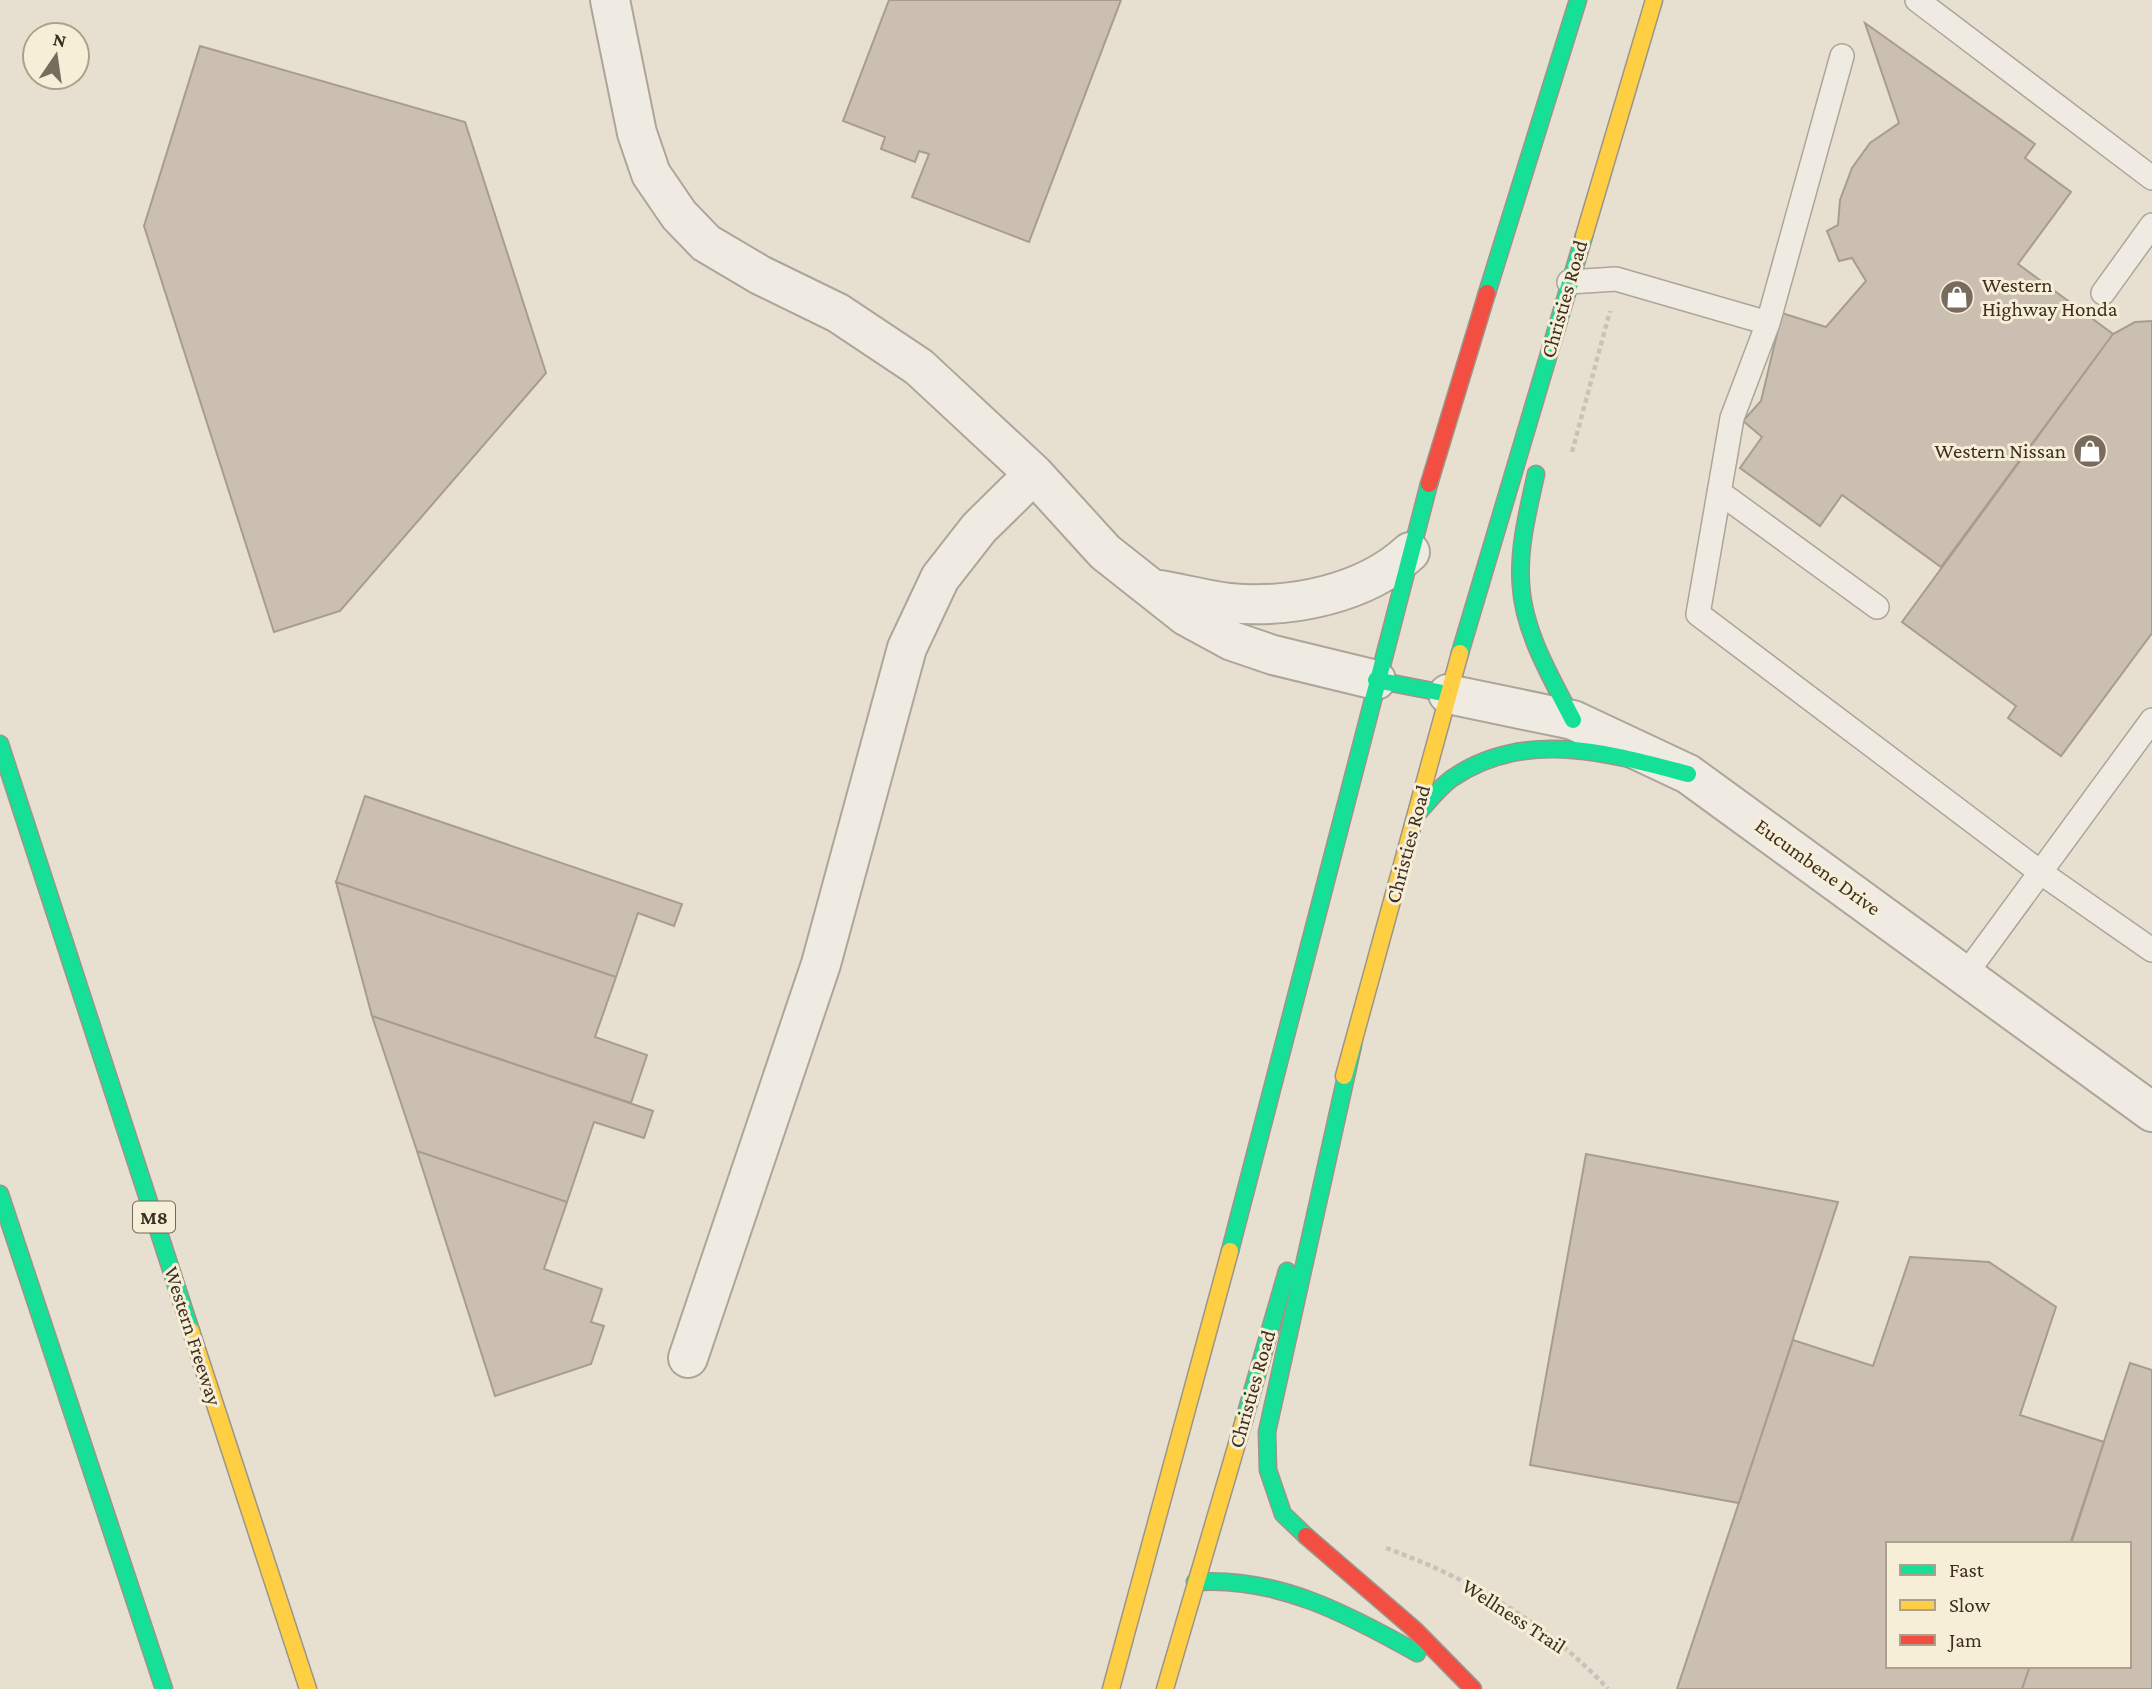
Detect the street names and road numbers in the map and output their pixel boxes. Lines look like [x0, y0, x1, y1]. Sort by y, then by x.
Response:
street label: Christies Road [1536, 237, 1592, 361]
street label: Christies Road [1381, 782, 1435, 906]
street label: Eucumbene Drive [1751, 813, 1885, 921]
road number: M8 [133, 1202, 175, 1232]
street label: Western Freeway [159, 1263, 227, 1409]
street label: Christies Road [1224, 1327, 1280, 1451]
street label: Wellness Trail [1458, 1574, 1570, 1658]

